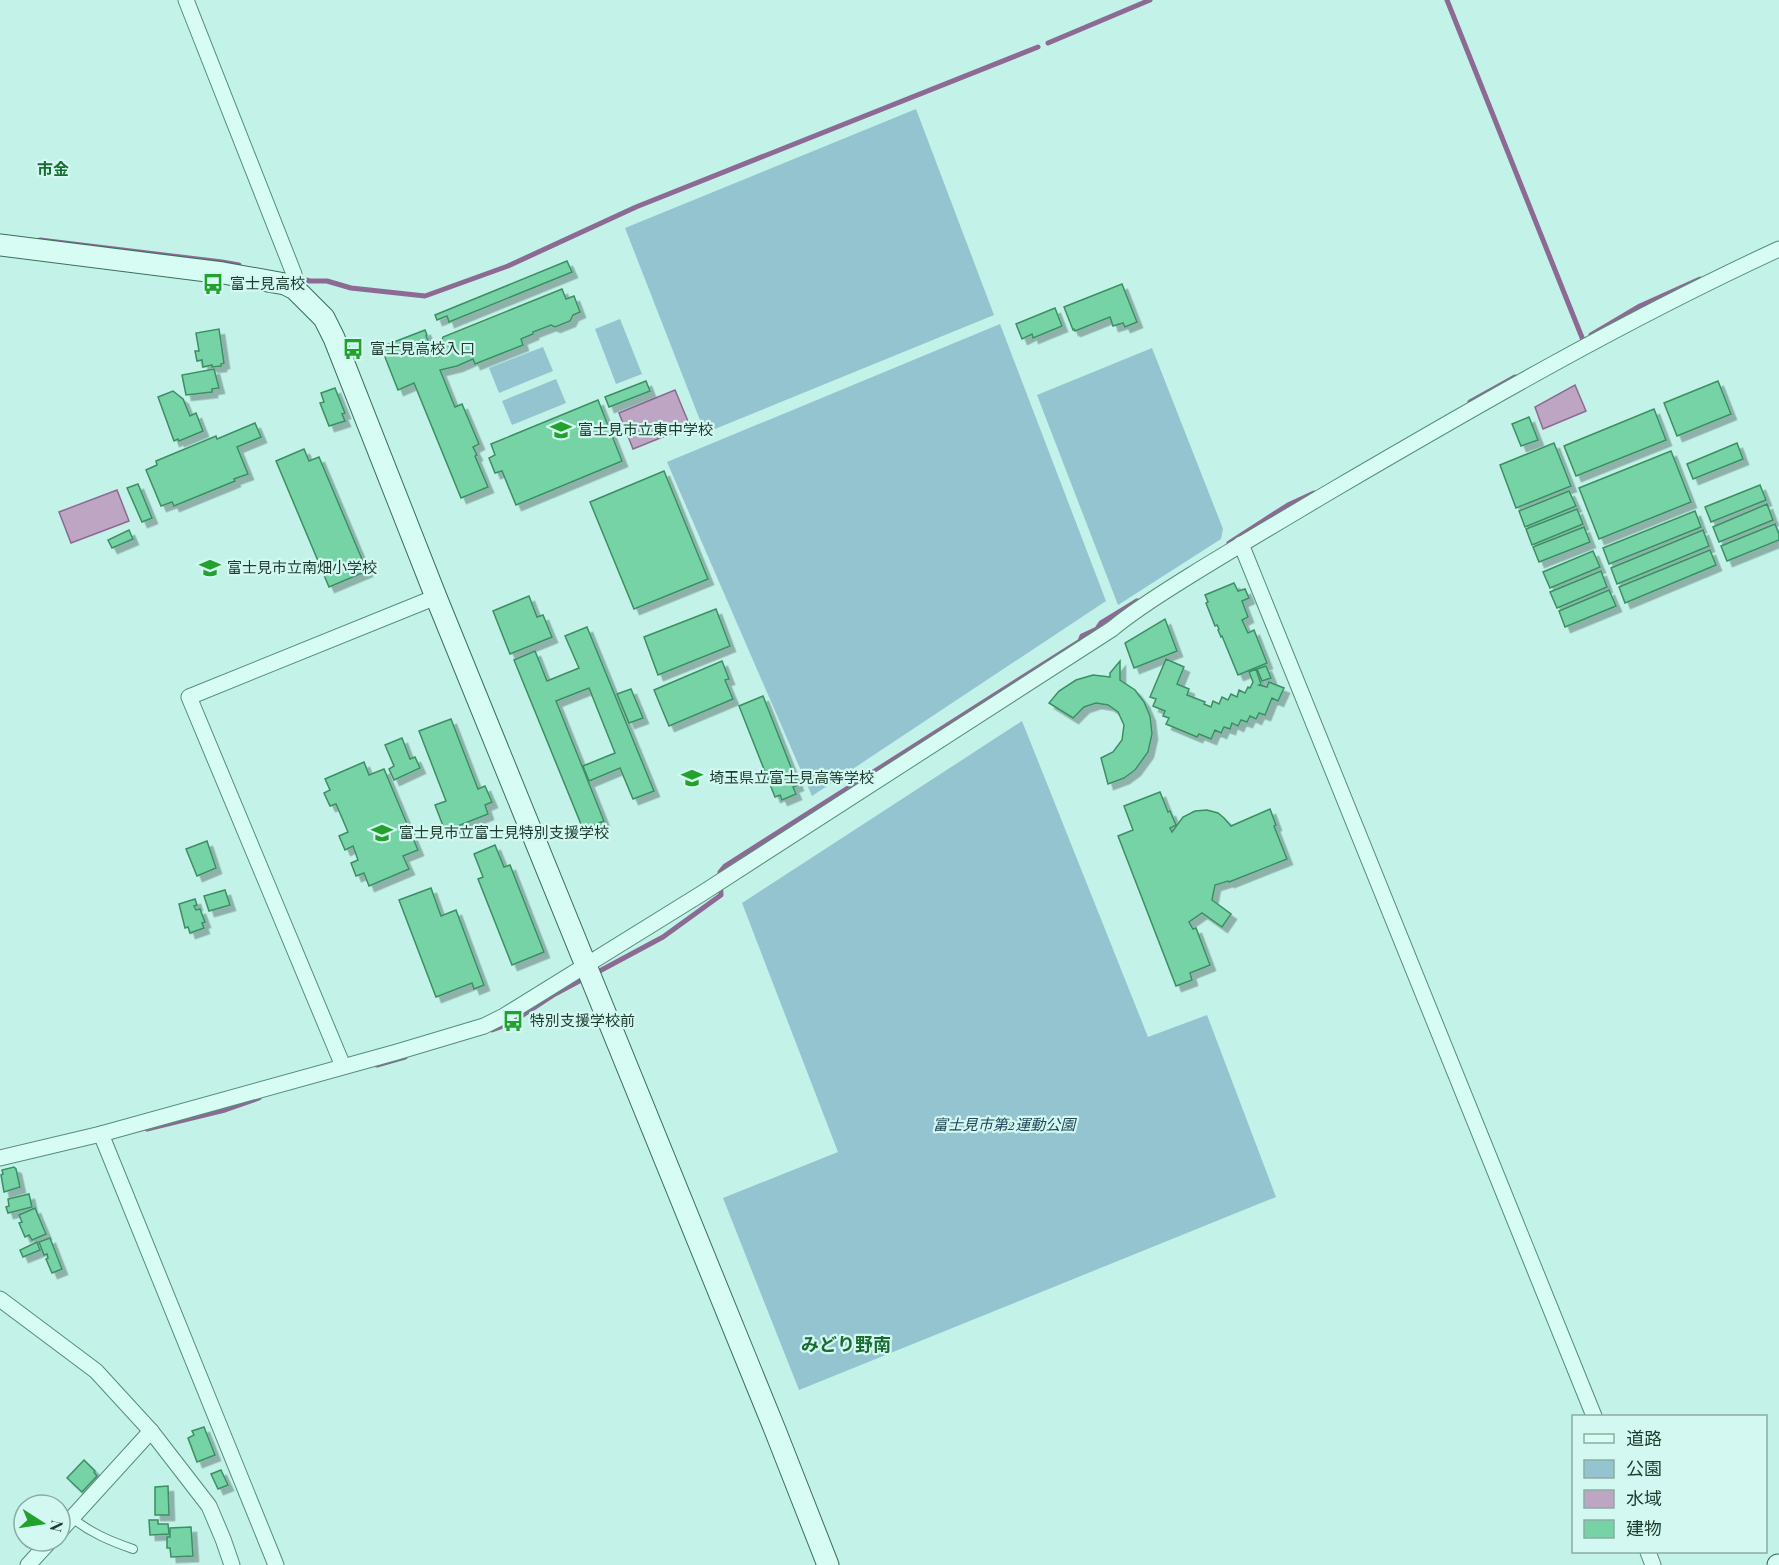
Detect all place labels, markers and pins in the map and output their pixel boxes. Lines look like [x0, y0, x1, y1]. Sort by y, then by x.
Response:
bus stop icon: 富士見高校 [201, 272, 225, 296]
place label: 富士見高校 [230, 273, 305, 293]
bus stop icon: 富士見高校入口 [341, 337, 365, 361]
place label: 富士見高校入口 [370, 338, 475, 358]
school or university icon: 富士見市立東中学校 [549, 418, 573, 442]
place label: 富士見市立東中学校 [578, 419, 713, 439]
school or university icon: 富士見市立南畑小学校 [198, 556, 222, 580]
place label: 富士見市立南畑小学校 [227, 557, 377, 577]
school or university icon: 埼玉県立富士見高等学校 [680, 766, 704, 790]
place label: 埼玉県立富士見高等学校 [709, 767, 874, 787]
school or university icon: 富士見市立富士見特別支援学校 [370, 821, 394, 845]
place label: 富士見市立富士見特別支援学校 [399, 822, 609, 842]
bus stop icon: 特別支援学校前 [501, 1009, 525, 1033]
place label: 特別支援学校前 [530, 1010, 635, 1030]

